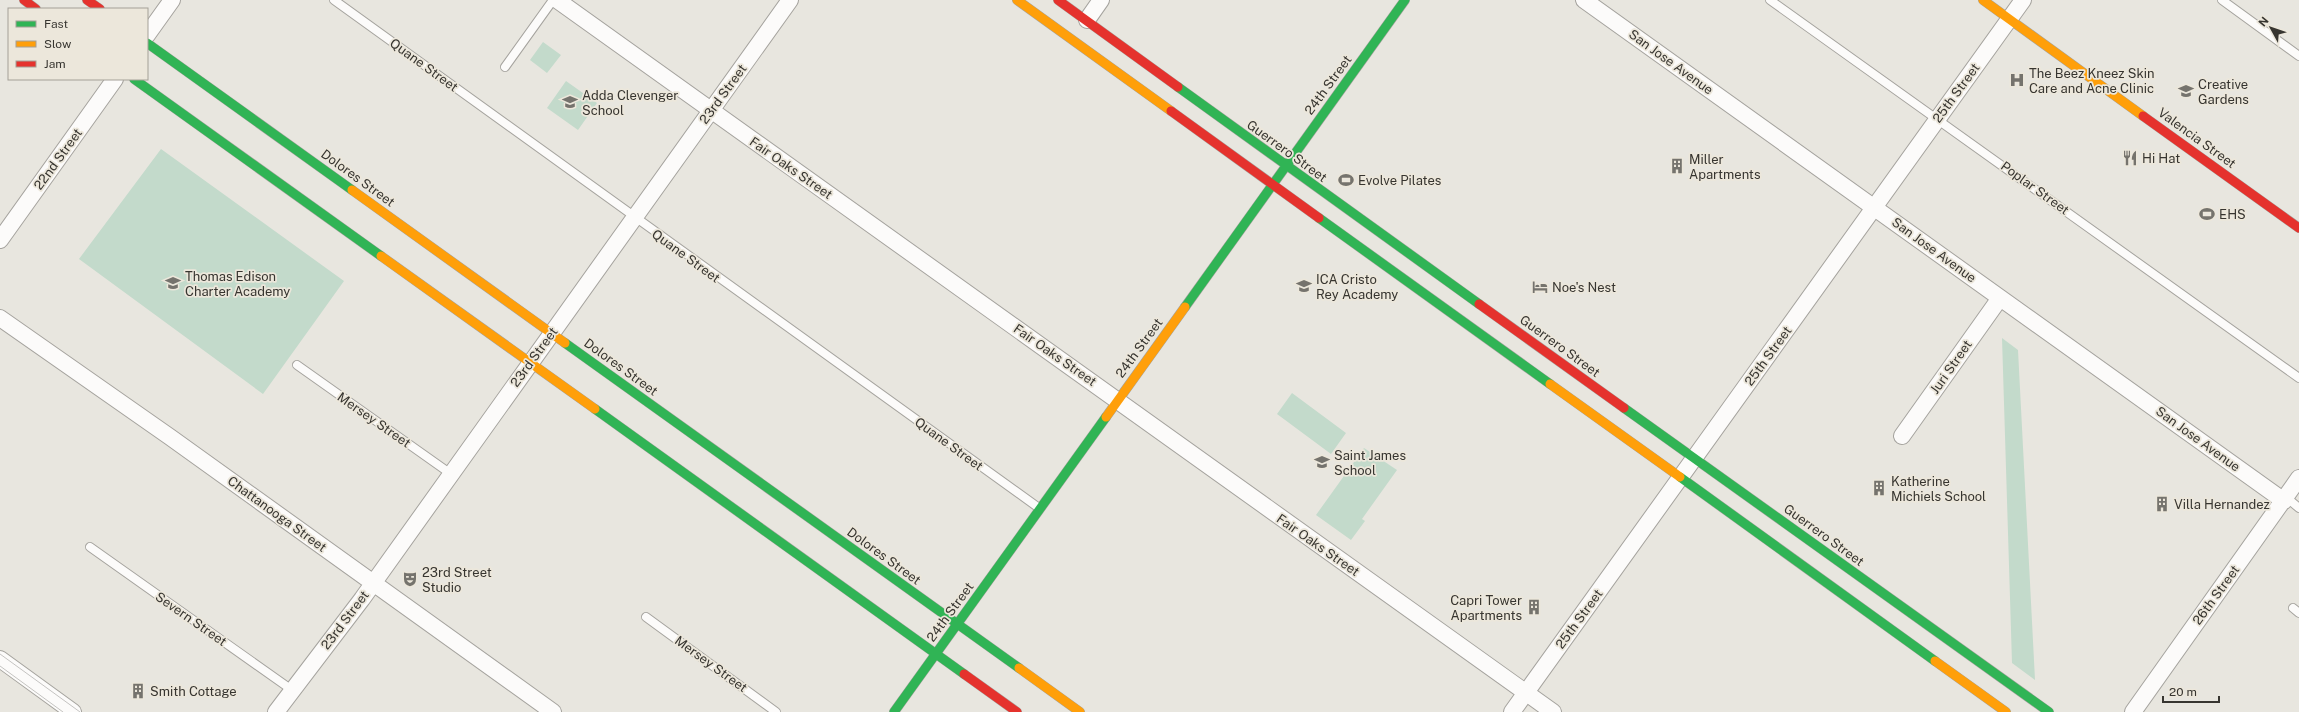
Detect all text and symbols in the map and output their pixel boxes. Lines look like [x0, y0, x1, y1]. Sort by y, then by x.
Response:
legend [8, 8, 148, 80]
north arrow [2251, 8, 2291, 48]
text: N [2256, 14, 2271, 29]
text: Fast [44, 17, 69, 31]
street label: San Jose Avenue [1626, 26, 1716, 98]
street label: Quane Street [387, 35, 461, 95]
text: Slow [44, 37, 72, 51]
street label: 24th Street [1301, 52, 1355, 118]
text: Jam [44, 57, 66, 71]
street label: 25th Street [1929, 60, 1983, 126]
street label: 23rd Street [696, 61, 750, 127]
place label: The Beez Kneez Skin Care and Acne Clinic [2029, 66, 2155, 96]
hospital icon: The Beez Kneez Skin Care and Acne Clinic [2008, 71, 2026, 89]
place label: Creative Gardens [2198, 77, 2249, 107]
school or university icon: Creative Gardens [2177, 82, 2195, 100]
place label: Adda Clevenger School [582, 88, 678, 118]
school or university icon: Adda Clevenger School [561, 93, 579, 111]
street label: Valencia Street [2155, 105, 2239, 171]
street label: Guerrero Street [1244, 117, 1330, 185]
street label: 22nd Street [31, 126, 85, 192]
street label: Fair Oaks Street [747, 134, 835, 202]
street label: Dolores Street [318, 146, 398, 210]
restaurant icon: Hi Hat [2121, 149, 2139, 167]
place label: Hi Hat [2142, 151, 2180, 166]
place label: Miller Apartments [1689, 152, 1760, 182]
building icon: Miller Apartments [1668, 157, 1686, 175]
street label: Poplar Street [1998, 158, 2072, 218]
sports icon: Evolve Pilates [1337, 171, 1355, 189]
place label: Evolve Pilates [1358, 173, 1441, 188]
sports icon: EHS [2198, 205, 2216, 223]
place label: EHS [2219, 207, 2246, 222]
street label: San Jose Avenue [1889, 214, 1979, 286]
street label: Quane Street [649, 226, 723, 286]
place label: Thomas Edison Charter Academy [185, 269, 290, 299]
place label: ICA Cristo Rey Academy [1316, 272, 1398, 302]
school or university icon: Thomas Edison Charter Academy [164, 274, 182, 292]
school or university icon: ICA Cristo Rey Academy [1295, 277, 1313, 295]
hotel icon: Noe's Nest [1531, 278, 1549, 296]
place label: Noe's Nest [1552, 280, 1616, 295]
street label: Guerrero Street [1517, 312, 1603, 380]
street label: 24th Street [1112, 315, 1166, 381]
street label: Fair Oaks Street [1011, 321, 1099, 389]
street label: 25th Street [1741, 323, 1795, 389]
street label: 23rd Street [507, 324, 561, 390]
street label: Dolores Street [581, 335, 661, 399]
street label: Juri Street [1927, 337, 1975, 397]
street label: Mersey Street [335, 389, 413, 451]
street label: San Jose Avenue [2153, 403, 2243, 475]
street label: Quane Street [912, 414, 986, 474]
place label: Saint James School [1334, 448, 1406, 478]
school or university icon: Saint James School [1313, 453, 1331, 471]
street label: Chattanooga Street [225, 473, 329, 555]
place label: Katherine Michiels School [1891, 474, 1986, 504]
building icon: Katherine Michiels School [1870, 479, 1888, 497]
building icon: Villa Hernandez [2153, 495, 2171, 513]
place label: Villa Hernandez [2174, 497, 2270, 512]
street label: Guerrero Street [1781, 501, 1867, 569]
street label: Fair Oaks Street [1274, 511, 1362, 579]
street label: Dolores Street [844, 524, 924, 588]
street label: 26th Street [2189, 562, 2243, 628]
place label: 23rd Street Studio [422, 565, 492, 595]
theatre icon: 23rd Street Studio [401, 570, 419, 588]
street label: 24th Street [923, 579, 977, 645]
street label: 25th Street [1552, 586, 1606, 652]
street label: 23rd Street [318, 588, 372, 652]
street label: Severn Street [153, 589, 229, 649]
place label: Capri Tower Apartments [1450, 593, 1522, 623]
building icon: Capri Tower Apartments [1525, 598, 1543, 616]
street label: Mersey Street [672, 633, 750, 695]
scale bar [2163, 678, 2219, 704]
building icon: Smith Cottage [129, 682, 147, 700]
place label: Smith Cottage [150, 684, 237, 699]
text: 20 m [2169, 685, 2197, 699]

